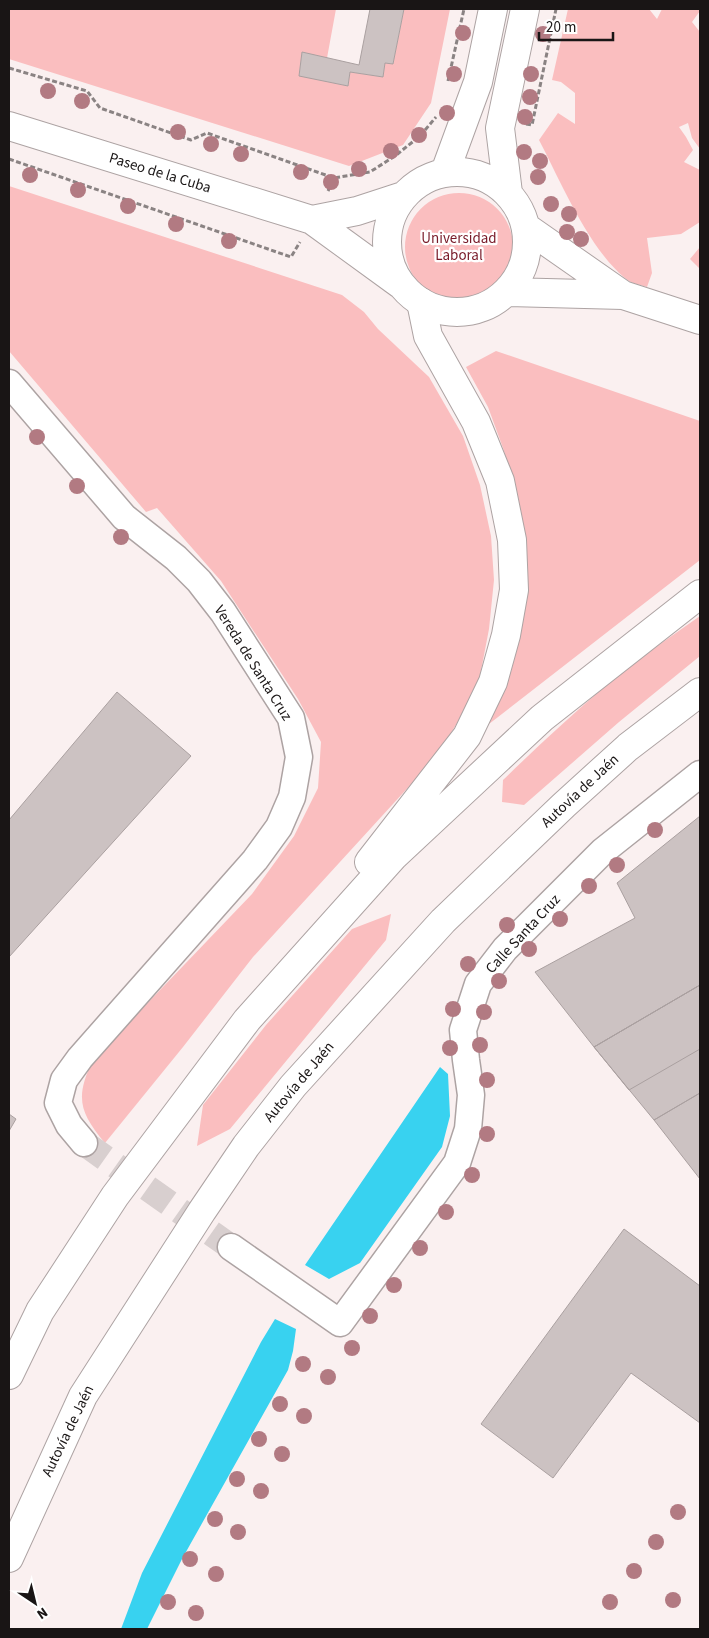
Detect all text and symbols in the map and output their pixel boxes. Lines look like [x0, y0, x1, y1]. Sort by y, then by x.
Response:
scale bar [539, 10, 613, 42]
text: 20 m [546, 17, 576, 38]
street label: Paseo de la Cuba [106, 148, 214, 198]
park label: Universidad Laboral [421, 228, 497, 266]
street label: Vereda de Santa Cruz [209, 601, 297, 725]
street label: Autovía de Jaén [536, 749, 624, 833]
street label: Calle Santa Cruz [481, 890, 565, 978]
street label: Autovía de Jaén [259, 1037, 339, 1127]
street label: Autovía de Jaén [37, 1382, 99, 1480]
north arrow [10, 1578, 60, 1628]
text: N [32, 1602, 51, 1624]

